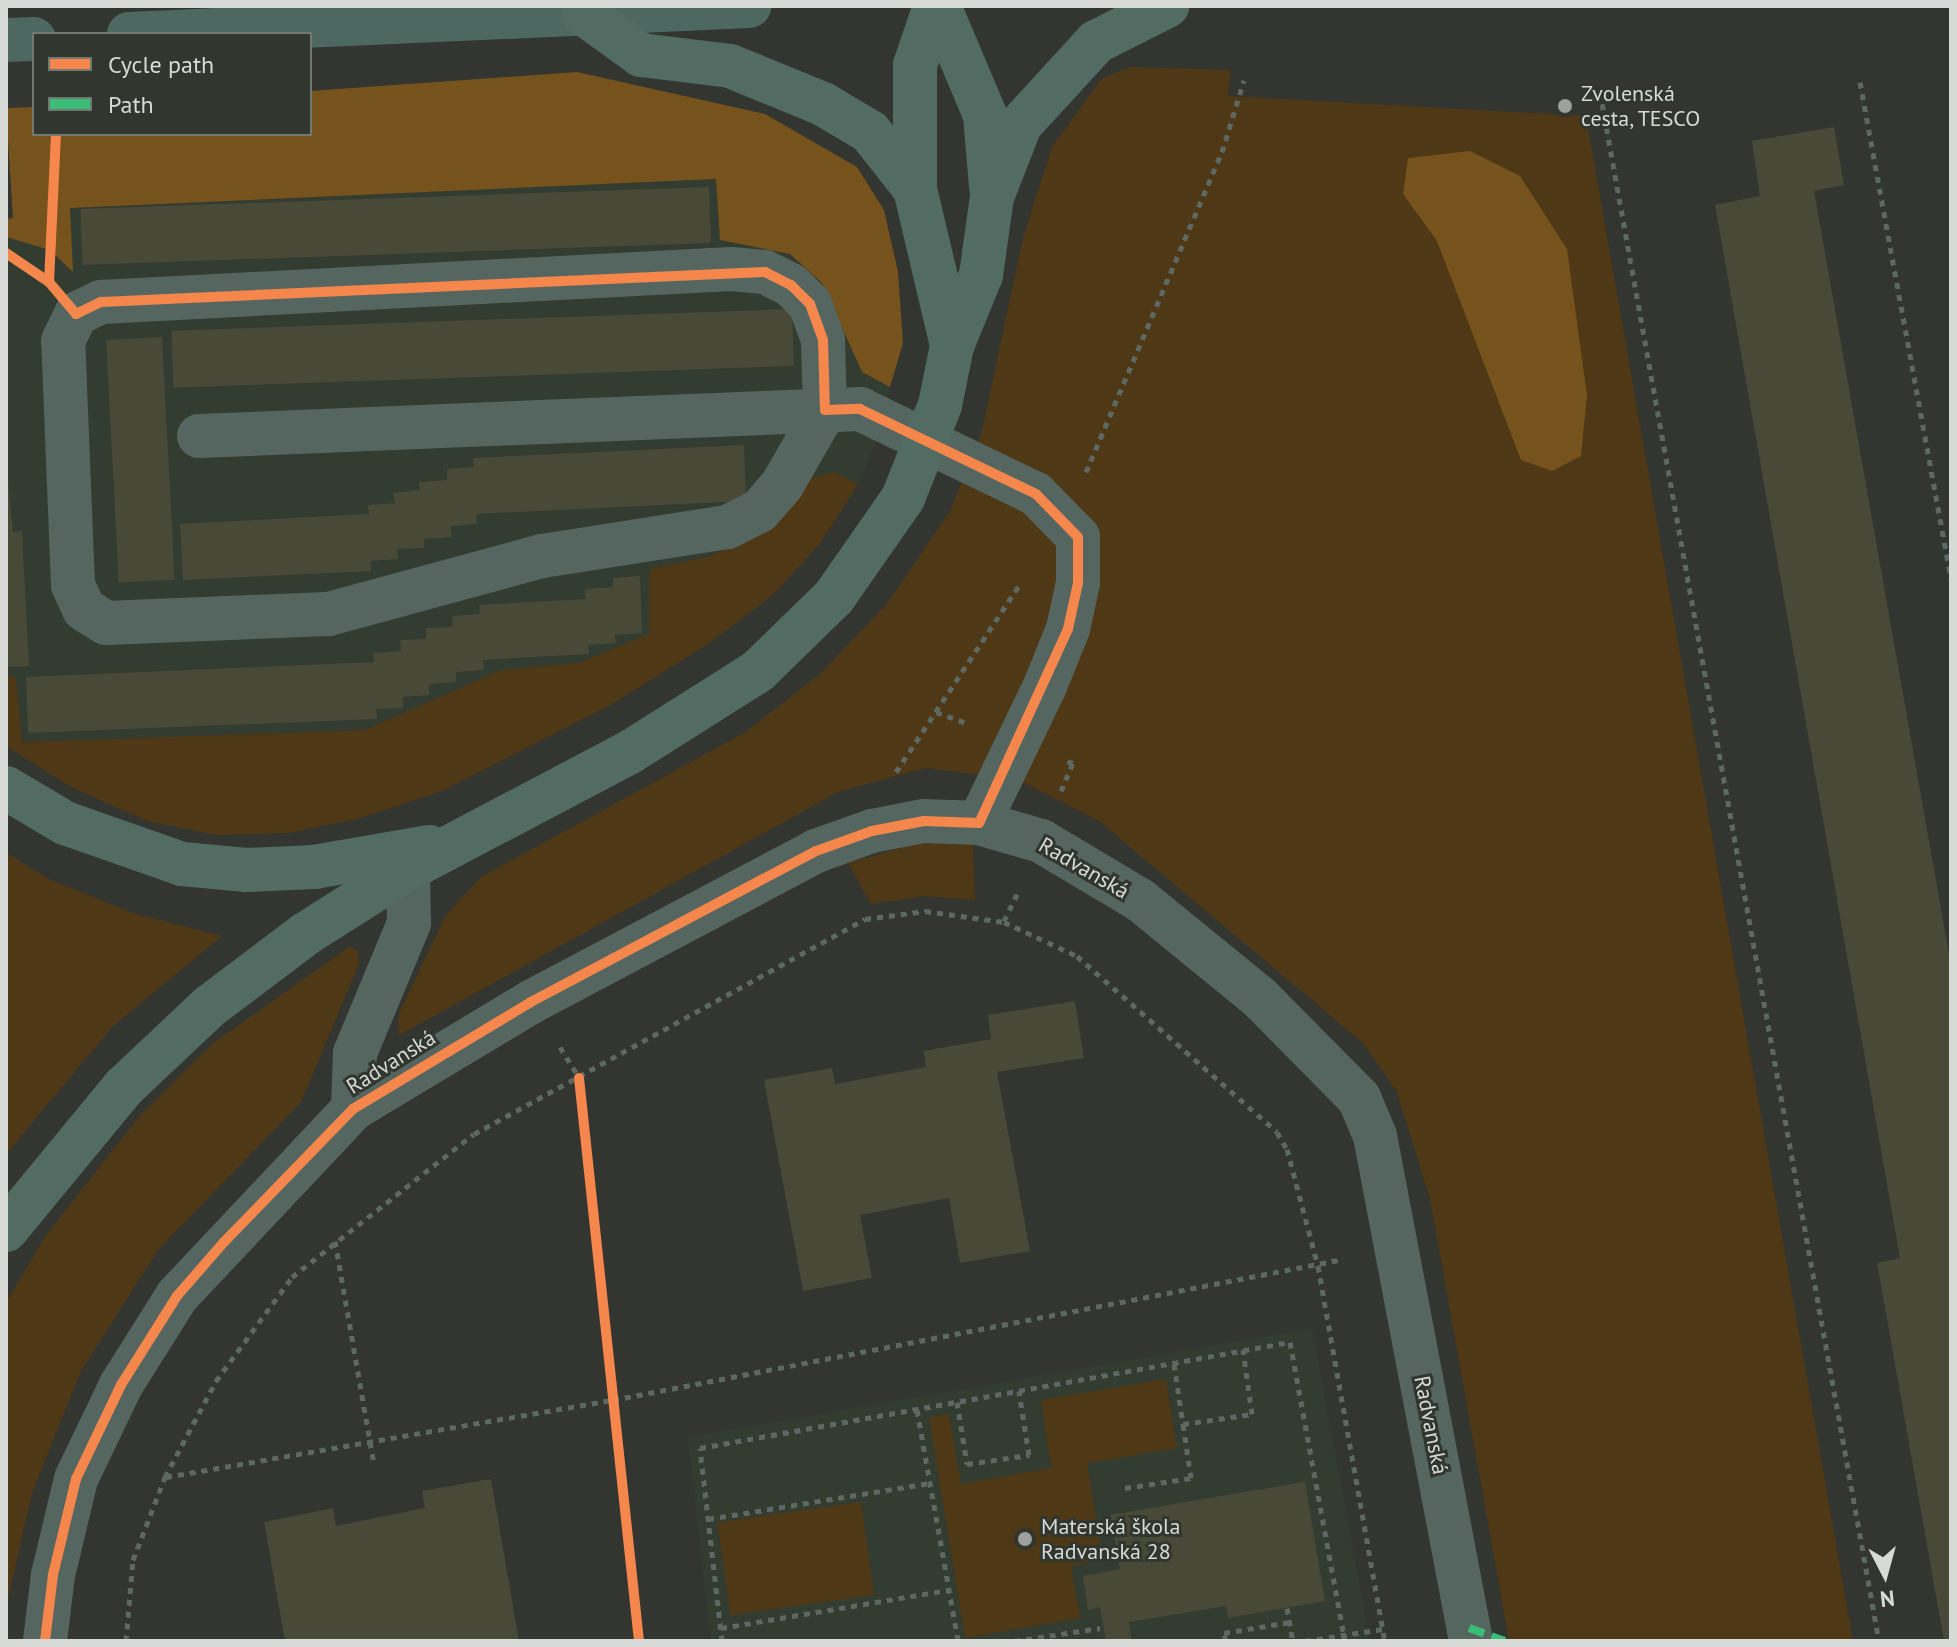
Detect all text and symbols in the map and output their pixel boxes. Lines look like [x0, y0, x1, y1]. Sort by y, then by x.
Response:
legend [32, 32, 312, 136]
text: Cycle path [108, 49, 214, 80]
place label: Zvolenská cesta, TESCO [1581, 80, 1703, 132]
text: Path [108, 89, 154, 120]
marker: Zvolenská cesta, TESCO [1556, 97, 1574, 115]
street label: Radvanská [1034, 832, 1134, 904]
street label: Radvanská [342, 1024, 440, 1100]
street label: Radvanská [1409, 1373, 1453, 1477]
place label: Materská škola Radvanská 28 [1041, 1513, 1180, 1564]
marker: Materská škola Radvanská 28 [1016, 1530, 1034, 1548]
north arrow [1845, 1535, 1925, 1615]
text: N [1879, 1584, 1896, 1614]

